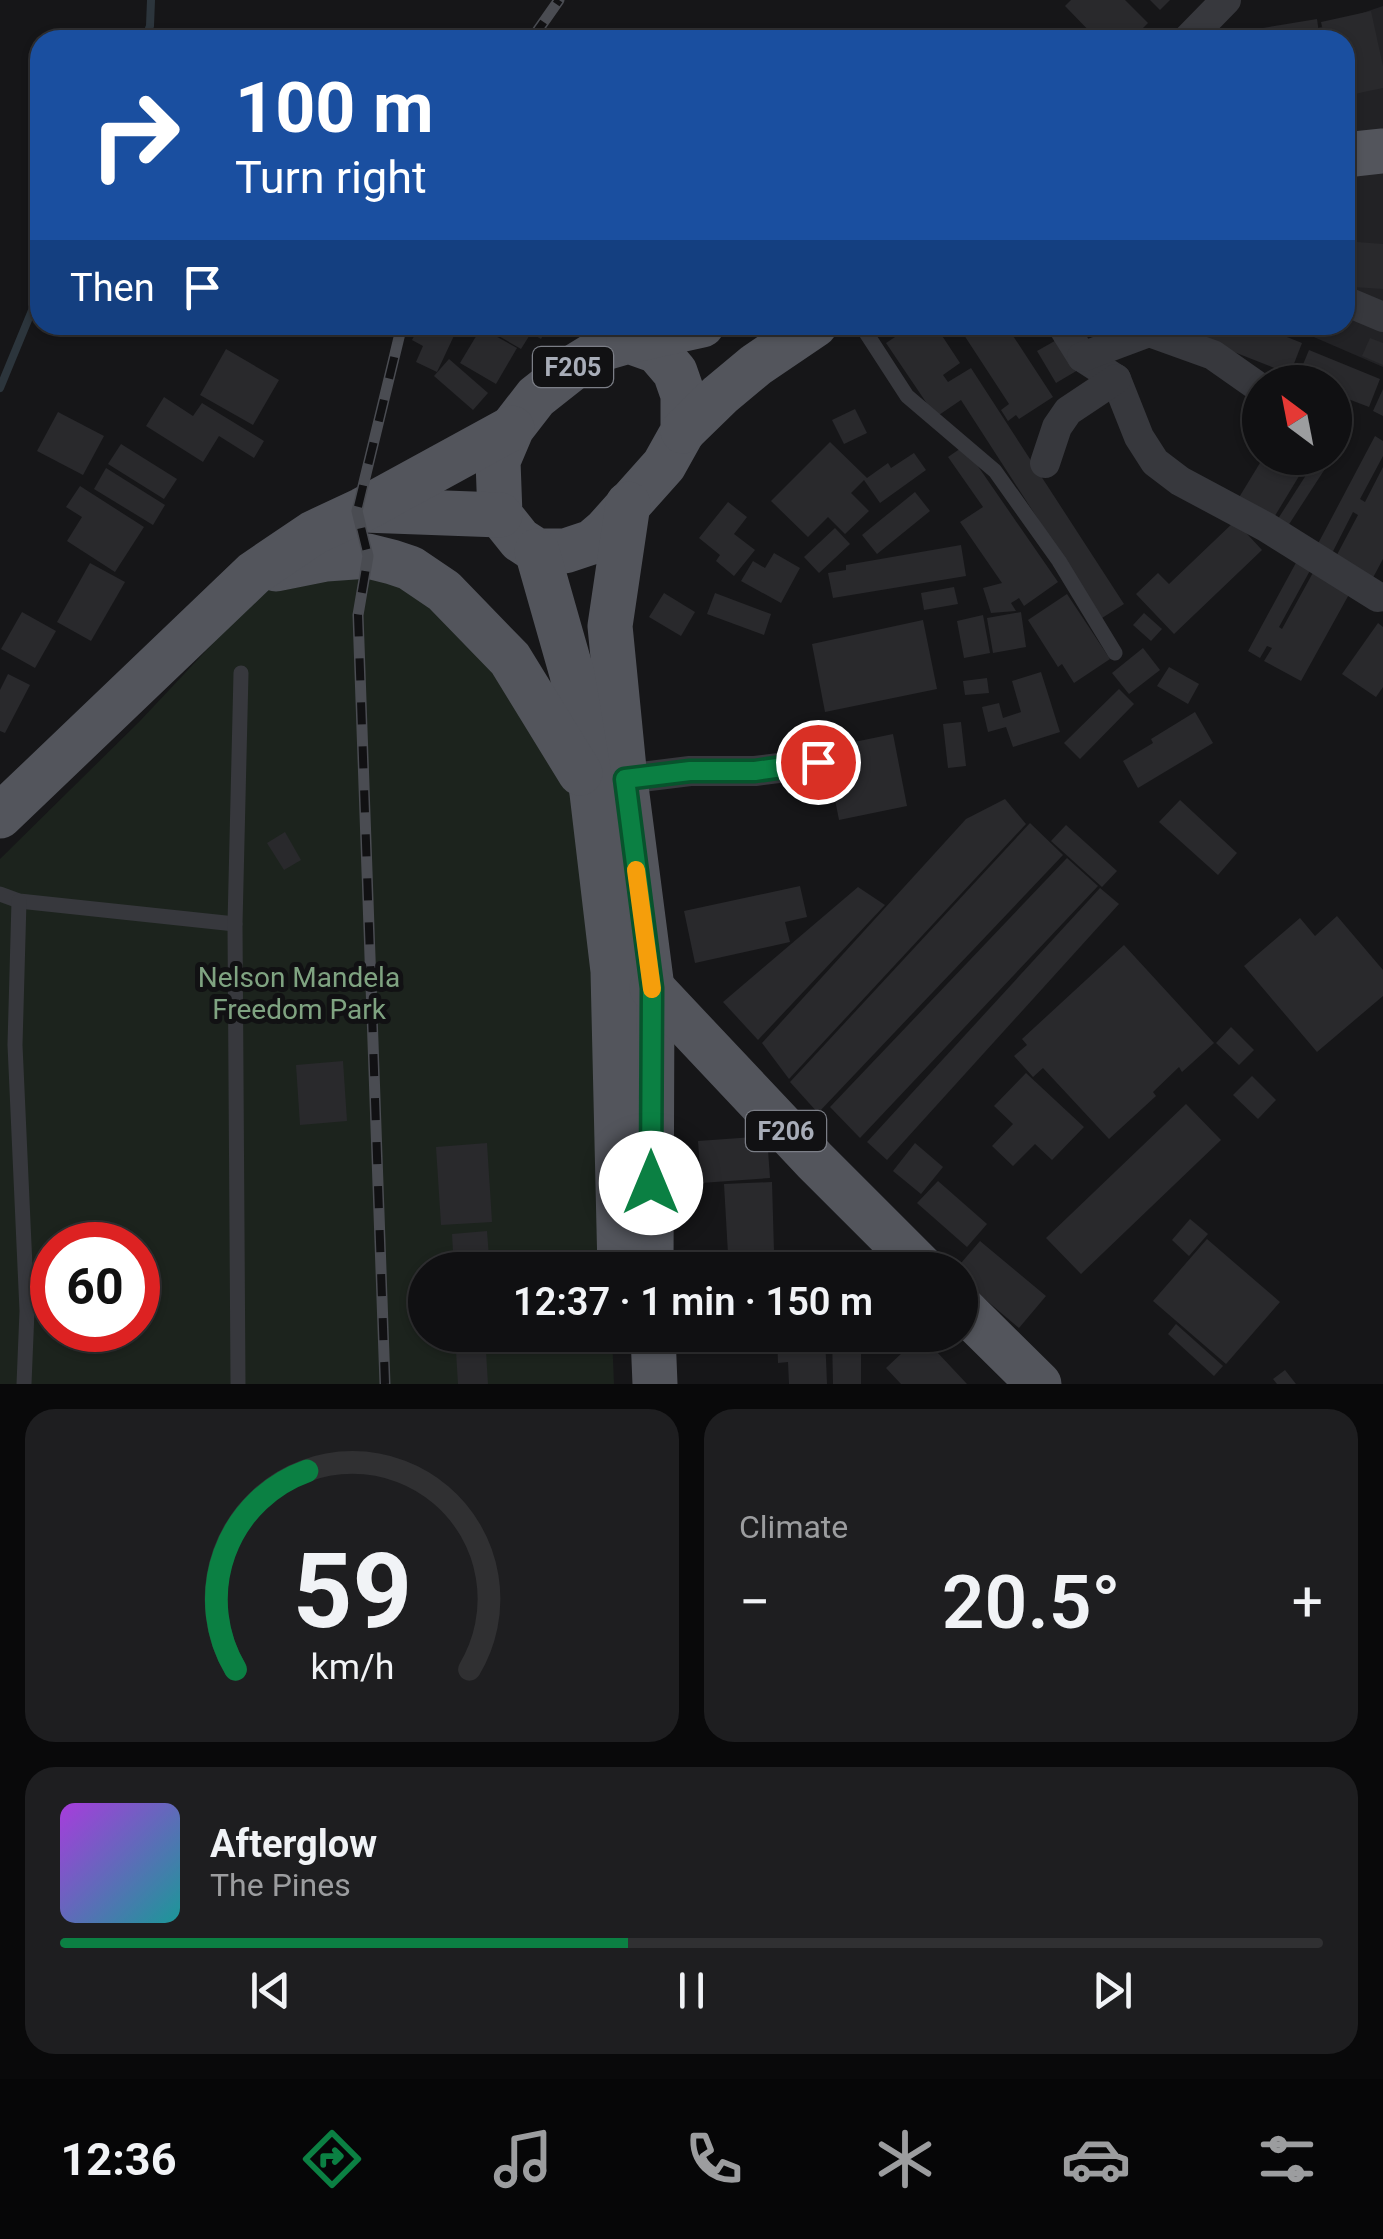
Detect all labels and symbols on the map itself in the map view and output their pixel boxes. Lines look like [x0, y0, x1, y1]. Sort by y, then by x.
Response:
road number: F205 [533, 347, 613, 387]
north arrow [1242, 365, 1352, 475]
pin [776, 720, 861, 805]
park label: Nelson Mandela Freedom Park [198, 961, 400, 1026]
road number: F206 [746, 1111, 826, 1151]
position arrow [599, 1131, 703, 1235]
speed limit sign: 60 [30, 1222, 160, 1352]

